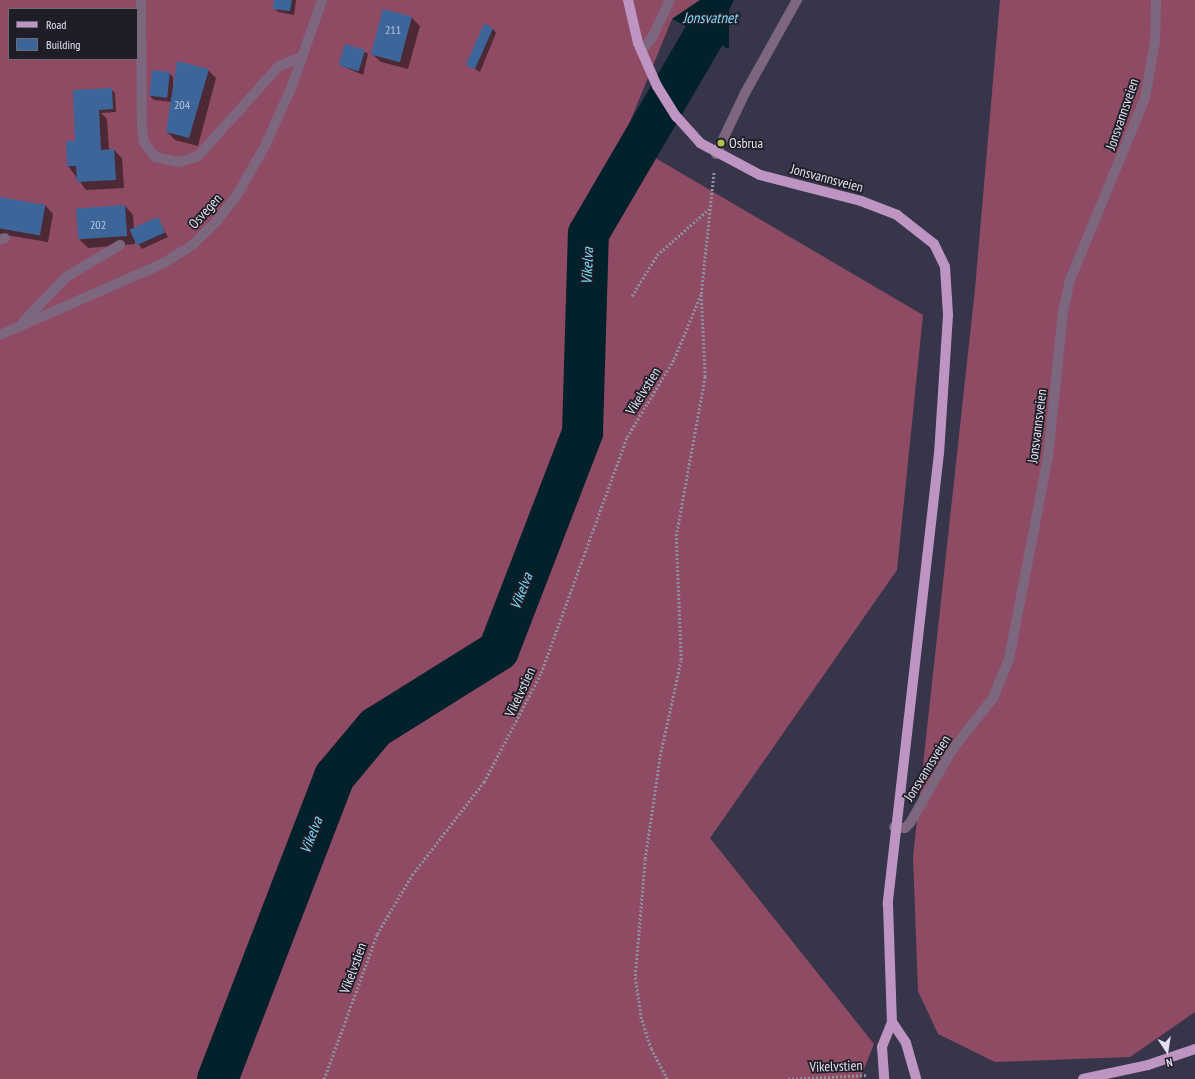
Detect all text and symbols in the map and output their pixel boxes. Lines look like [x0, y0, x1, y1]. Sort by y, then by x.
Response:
legend [8, 8, 138, 60]
water label: Jonsvatnet [683, 9, 737, 27]
text: Road [46, 17, 66, 32]
house number: 211 [385, 23, 401, 37]
text: Building [46, 37, 81, 52]
street label: Jonsvannsveien [1102, 76, 1142, 152]
house number: 204 [174, 98, 190, 112]
place label: Osbrua [729, 135, 763, 151]
marker: Osbrua [716, 138, 726, 148]
street label: Jonsvannsveien [789, 160, 865, 196]
street label: Osvegen [185, 190, 225, 232]
house number: 202 [90, 218, 106, 232]
water label: Vikelva [577, 247, 597, 285]
street label: Vikelvstien [622, 364, 664, 418]
street label: Jonsvannsveien [1024, 388, 1050, 464]
water label: Vikelva [506, 570, 536, 612]
street label: Vikelvstien [501, 665, 539, 719]
street label: Jonsvannsveien [900, 732, 954, 804]
water label: Vikelva [296, 814, 326, 856]
street label: Vikelvstien [336, 940, 370, 996]
north arrow [1147, 1031, 1187, 1071]
text: N [1165, 1055, 1174, 1070]
street label: Vikelvstien [809, 1057, 863, 1075]

